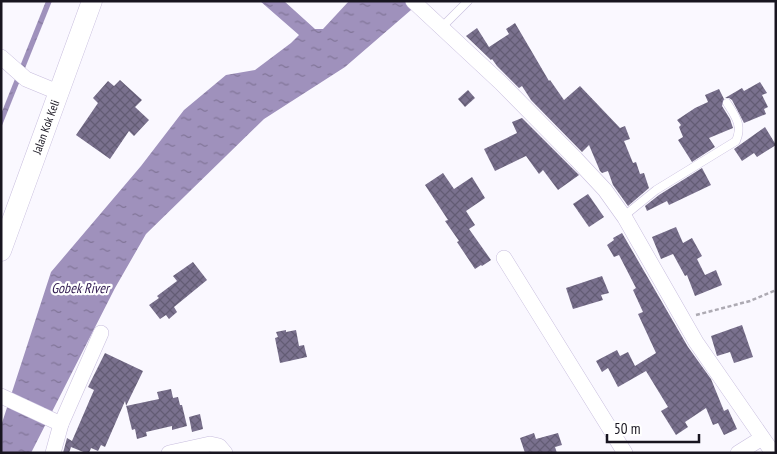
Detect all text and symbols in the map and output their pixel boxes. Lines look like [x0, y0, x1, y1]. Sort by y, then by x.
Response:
street label: Jalan Kok Keli [29, 98, 62, 157]
water label: Gobek River [51, 279, 111, 297]
scale bar [607, 412, 700, 444]
text: 50 m [614, 419, 640, 438]

